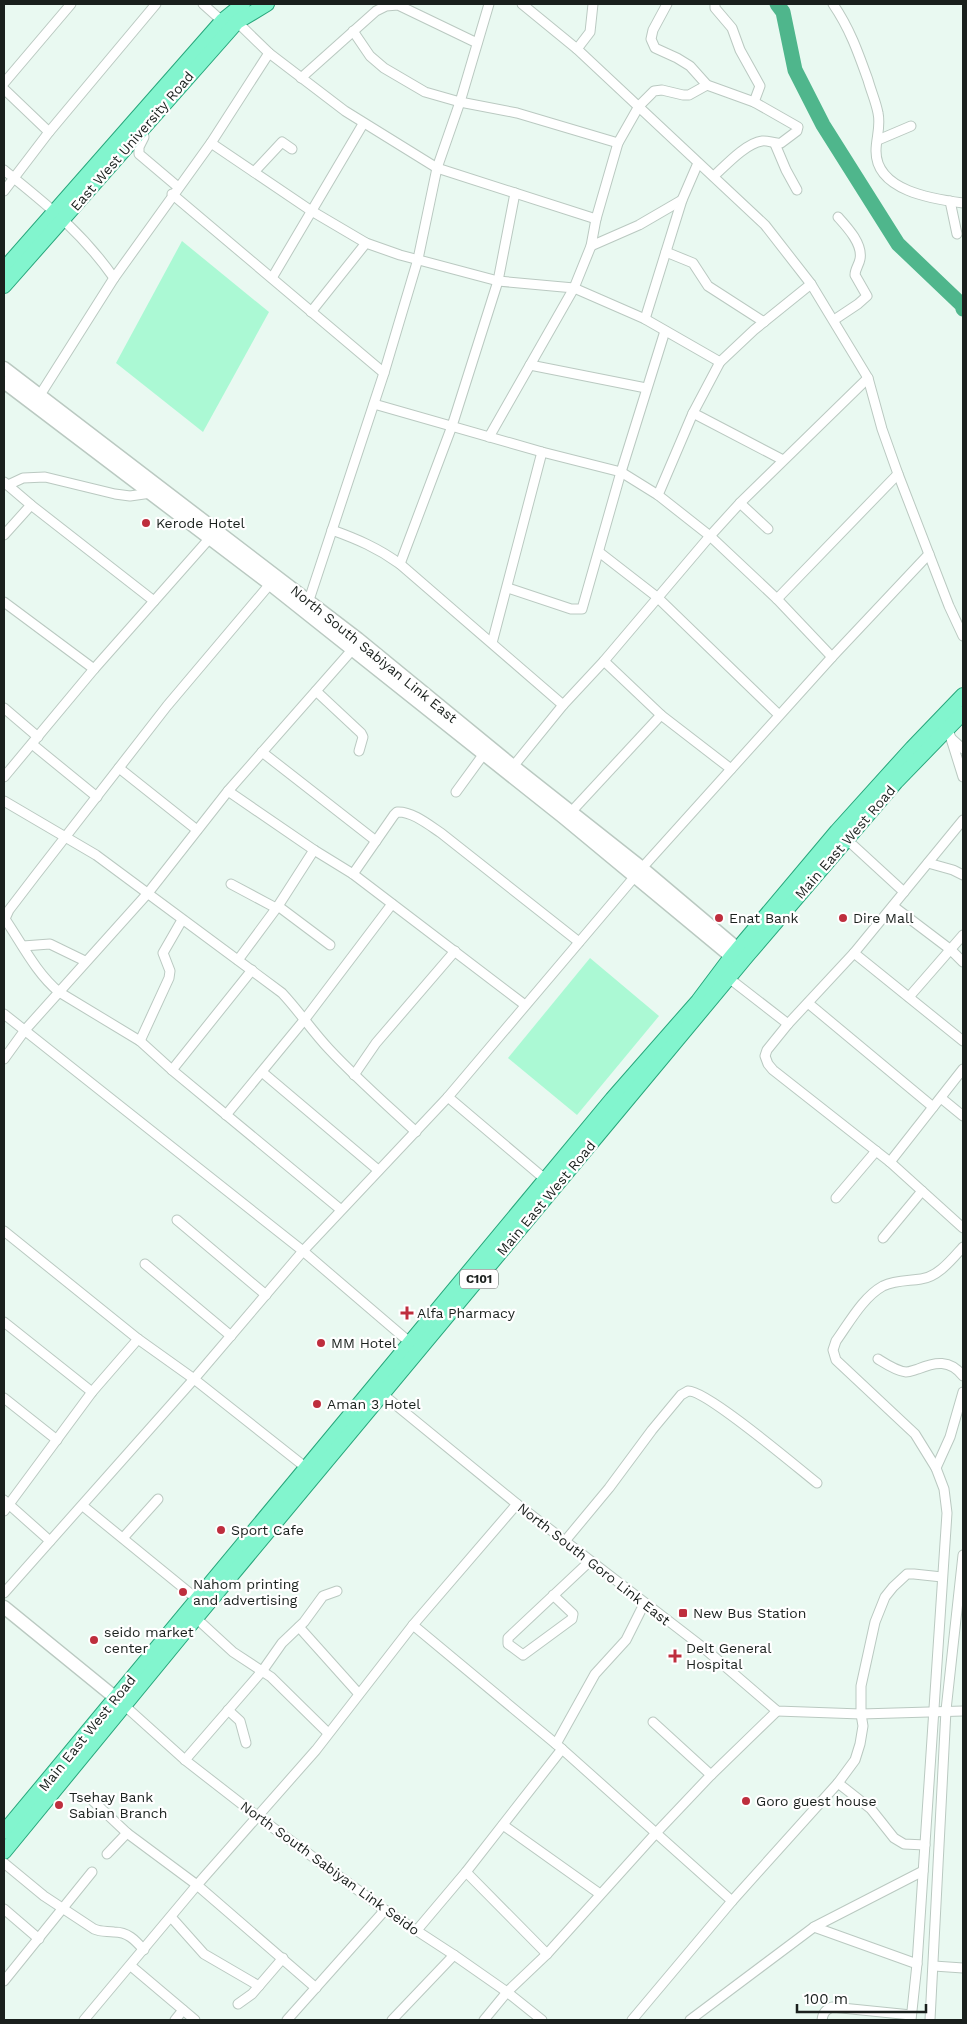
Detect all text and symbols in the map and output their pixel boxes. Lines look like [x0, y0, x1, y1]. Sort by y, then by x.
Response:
street label: East West University Road [67, 68, 197, 214]
place label: Kerode Hotel [156, 515, 246, 531]
marker: Kerode Hotel [140, 517, 152, 529]
street label: North South Sabiyan Link East [288, 582, 461, 726]
street label: Main East West Road [791, 782, 899, 902]
place label: Enat Bank [729, 910, 799, 926]
place label: Dire Mall [853, 910, 914, 926]
marker: Enat Bank [713, 912, 725, 924]
marker: Dire Mall [837, 912, 849, 924]
street label: Main East West Road [493, 1137, 599, 1259]
road number: C101 [460, 1270, 498, 1288]
place label: Alfa Pharmacy [417, 1305, 516, 1321]
marker: Alfa Pharmacy [401, 1307, 413, 1319]
place label: MM Hotel [331, 1335, 397, 1351]
marker: MM Hotel [315, 1337, 327, 1349]
place label: Aman 3 Hotel [327, 1396, 421, 1412]
marker: Aman 3 Hotel [311, 1398, 323, 1410]
street label: North South Goro Link East [515, 1500, 673, 1629]
place label: Sport Cafe [231, 1522, 304, 1538]
marker: Sport Cafe [215, 1524, 227, 1536]
place label: Nahom printing and advertising [193, 1576, 299, 1608]
marker: Nahom printing and advertising [177, 1586, 189, 1598]
place label: New Bus Station [693, 1605, 806, 1621]
marker: New Bus Station [677, 1607, 689, 1619]
place label: seido market center [104, 1624, 194, 1656]
marker: seido market center [88, 1634, 100, 1646]
place label: Delt General Hospital [686, 1640, 772, 1672]
marker: Delt General Hospital [668, 1649, 682, 1663]
street label: Main East West Road [35, 1672, 139, 1794]
place label: Tsehay Bank Sabian Branch [69, 1789, 167, 1821]
place label: Goro guest house [756, 1793, 877, 1809]
marker: Goro guest house [740, 1795, 752, 1807]
street label: North South Sabiyan Link Seido [237, 1798, 423, 1938]
marker: Tsehay Bank Sabian Branch [53, 1799, 65, 1811]
scale bar [797, 1982, 926, 2014]
text: 100 m [804, 1990, 848, 2008]

